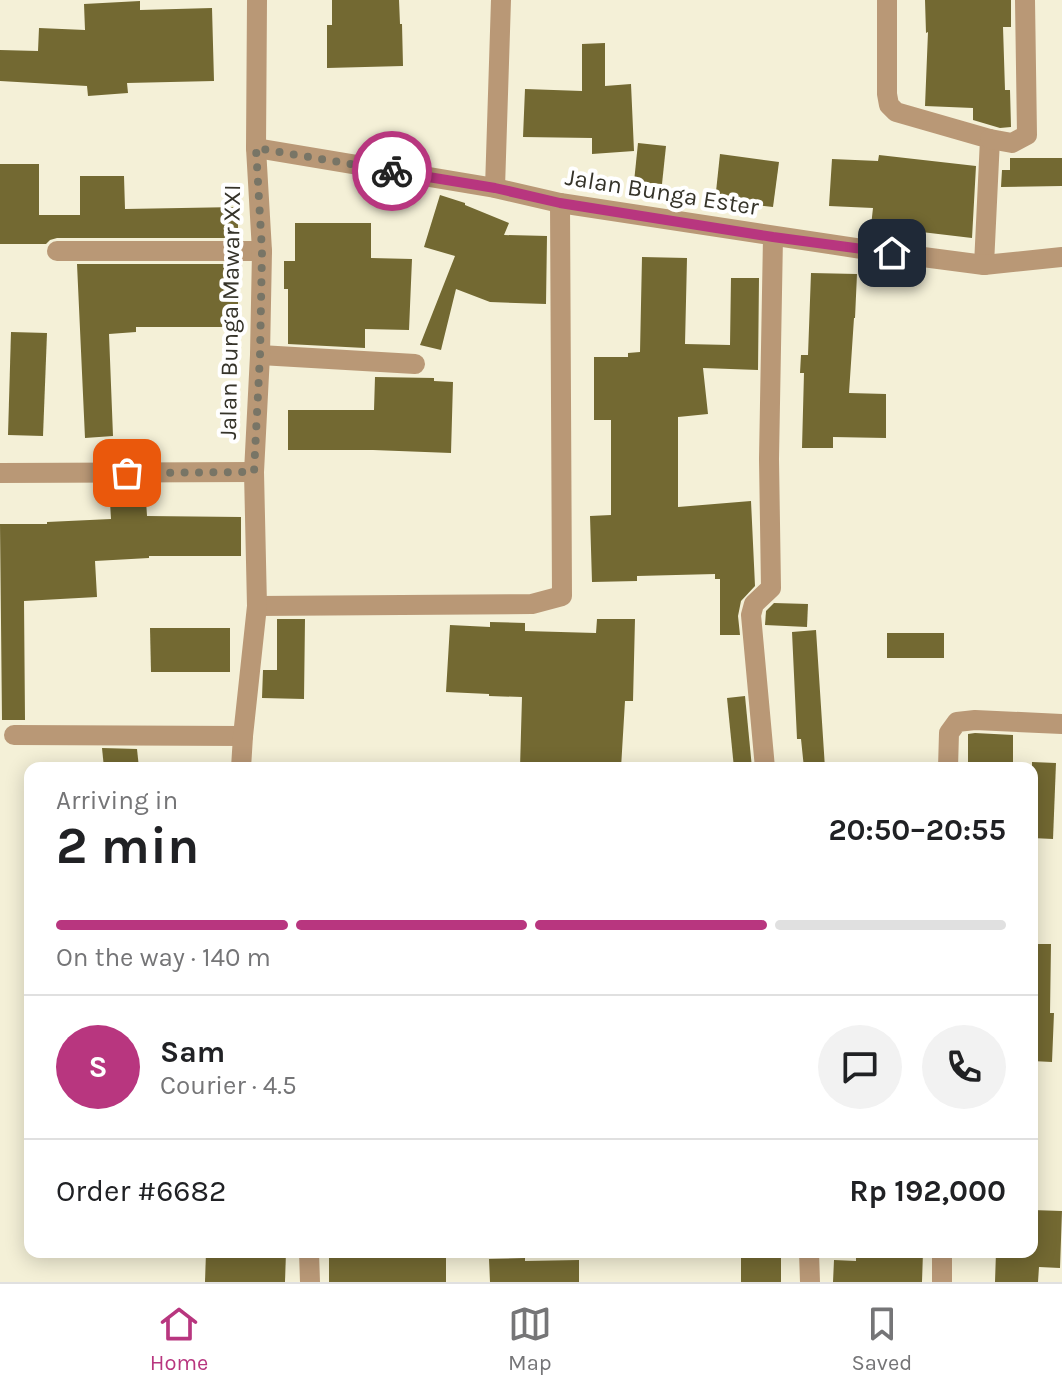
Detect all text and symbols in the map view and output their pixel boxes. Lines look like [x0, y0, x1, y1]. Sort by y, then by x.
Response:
courier [352, 131, 432, 211]
icon: bike [370, 149, 414, 193]
street label: Jalan Bunga Ester [563, 163, 761, 221]
street label: Jalan Bunga Mawar XXI [214, 184, 246, 440]
pin [858, 219, 926, 287]
icon: home [870, 231, 914, 275]
pin [93, 439, 161, 507]
icon: bag [105, 451, 149, 495]
text: Arriving in [56, 785, 178, 816]
text: 20:50–20:55 [828, 812, 1006, 848]
text: 2 min [56, 815, 199, 876]
text: On the way · 140 m [56, 942, 271, 973]
button: chat [818, 1025, 902, 1109]
button: phone [922, 1025, 1006, 1109]
text: Sam [160, 1034, 225, 1070]
text: S [88, 1049, 108, 1085]
text: Courier · 4.5 [160, 1070, 297, 1101]
text: Order #6682 [56, 1173, 226, 1209]
text: Rp 192,000 [849, 1173, 1006, 1209]
tab: Home [150, 1302, 208, 1376]
tab: Map [508, 1302, 552, 1376]
tab: Saved [851, 1302, 912, 1376]

